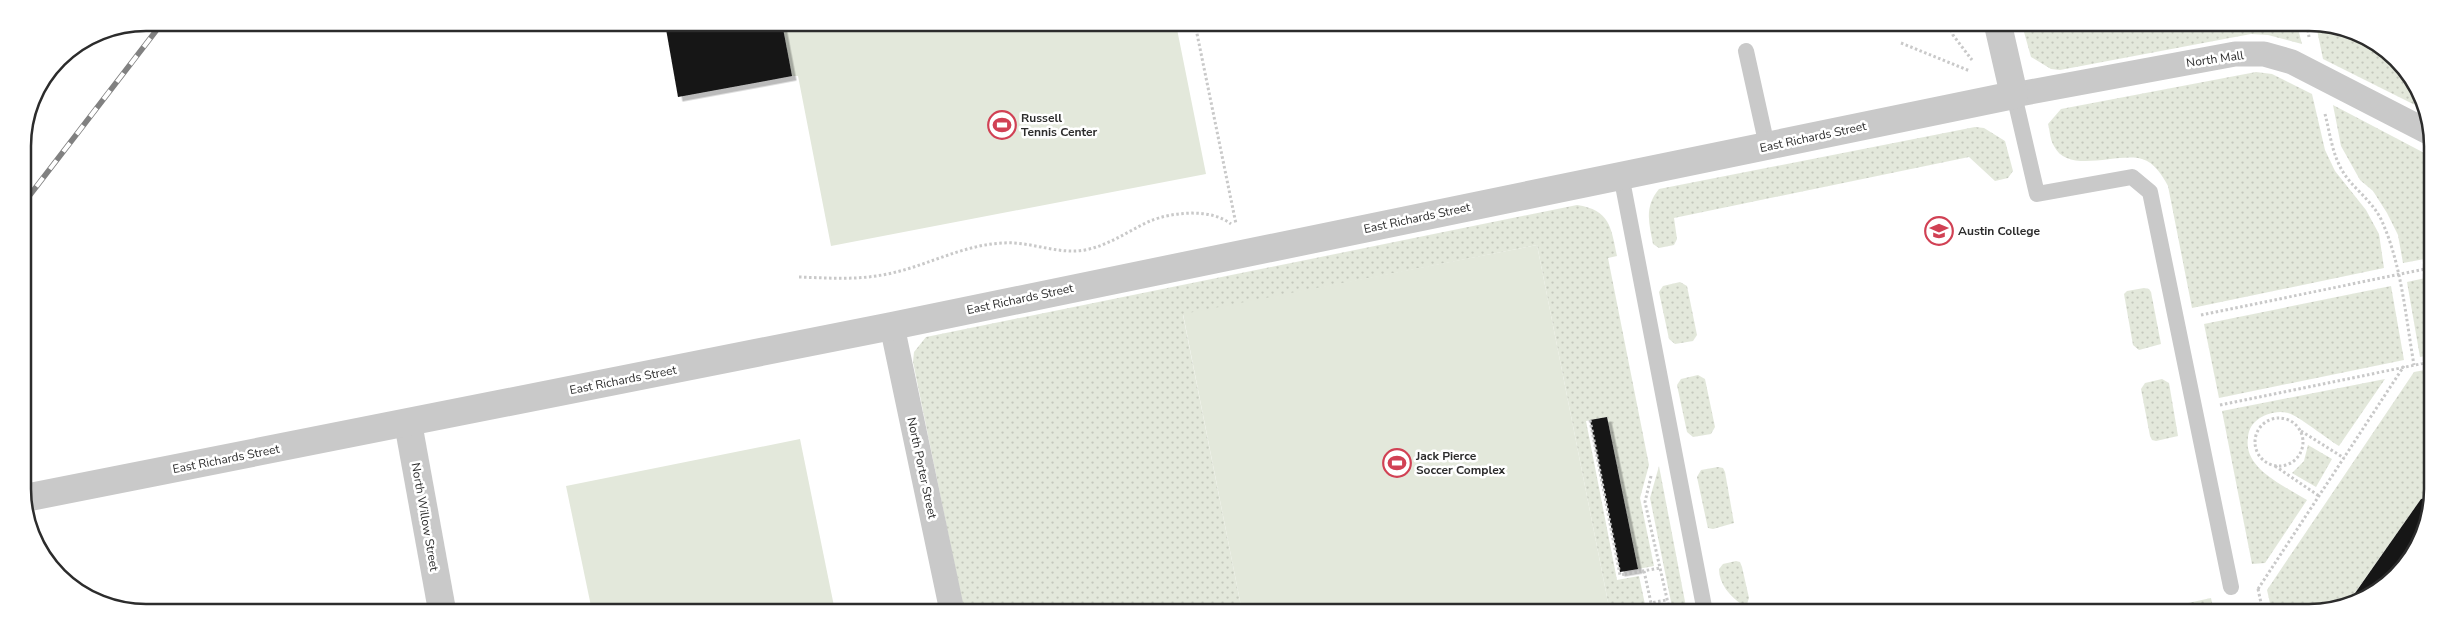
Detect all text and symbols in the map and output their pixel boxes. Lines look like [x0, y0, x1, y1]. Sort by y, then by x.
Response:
street label: North Mall [2185, 47, 2245, 71]
sports icon: Russell Tennis Center [987, 110, 1017, 140]
place label: Russell Tennis Center [1021, 110, 1098, 140]
street label: East Richards Street [1758, 118, 1869, 156]
street label: East Richards Street [1362, 199, 1473, 237]
school or university icon: Austin College [1924, 216, 1954, 246]
place label: Austin College [1958, 223, 2041, 239]
street label: East Richards Street [965, 280, 1076, 318]
street label: East Richards Street [568, 362, 679, 398]
street label: North Porter Street [903, 416, 941, 521]
street label: East Richards Street [171, 441, 282, 477]
sports icon: Jack Pierce Soccer Complex [1382, 448, 1412, 478]
place label: Jack Pierce Soccer Complex [1415, 448, 1506, 478]
street label: North Willow Street [408, 462, 443, 573]

